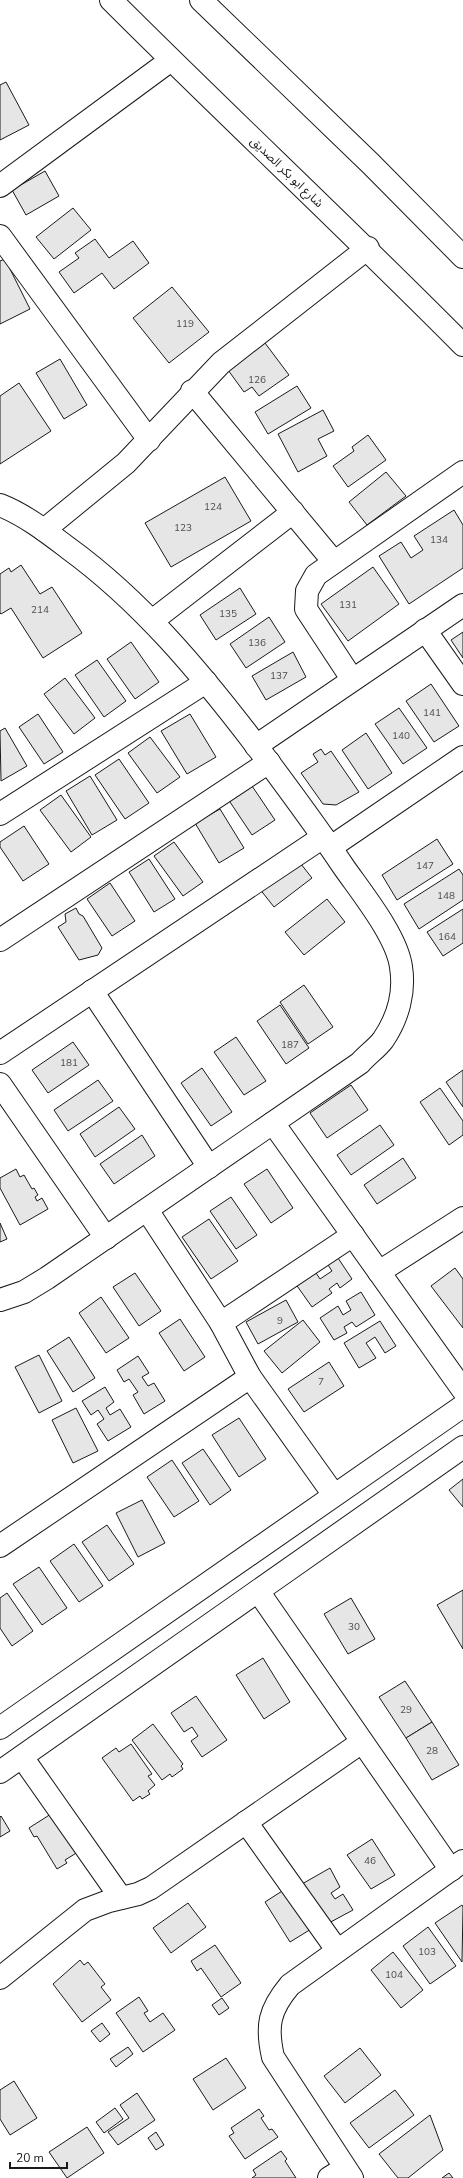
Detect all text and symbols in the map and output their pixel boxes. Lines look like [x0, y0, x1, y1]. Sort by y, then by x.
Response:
street label: شارع ابو بكر الصديق [246, 133, 327, 212]
house number: 119 [176, 317, 194, 331]
house number: 126 [248, 373, 266, 387]
house number: 124 [204, 500, 222, 514]
house number: 123 [174, 521, 192, 535]
house number: 134 [430, 533, 448, 547]
house number: 131 [339, 598, 357, 612]
house number: 214 [31, 603, 49, 617]
house number: 135 [219, 607, 237, 621]
house number: 136 [248, 636, 266, 650]
house number: 137 [270, 669, 288, 683]
house number: 141 [423, 706, 441, 720]
house number: 140 [392, 729, 410, 743]
house number: 147 [416, 859, 434, 873]
house number: 148 [437, 889, 455, 903]
house number: 164 [438, 930, 456, 944]
house number: 187 [281, 1038, 299, 1052]
house number: 181 [60, 1056, 78, 1070]
house number: 9 [277, 1314, 283, 1328]
house number: 7 [318, 1375, 324, 1389]
house number: 30 [348, 1620, 360, 1634]
house number: 29 [400, 1703, 412, 1717]
house number: 28 [426, 1744, 438, 1758]
house number: 46 [364, 1854, 376, 1868]
house number: 103 [418, 1945, 436, 1959]
house number: 104 [385, 1968, 403, 1982]
scale bar [10, 2144, 67, 2170]
text: 20 m [16, 2150, 44, 2166]

